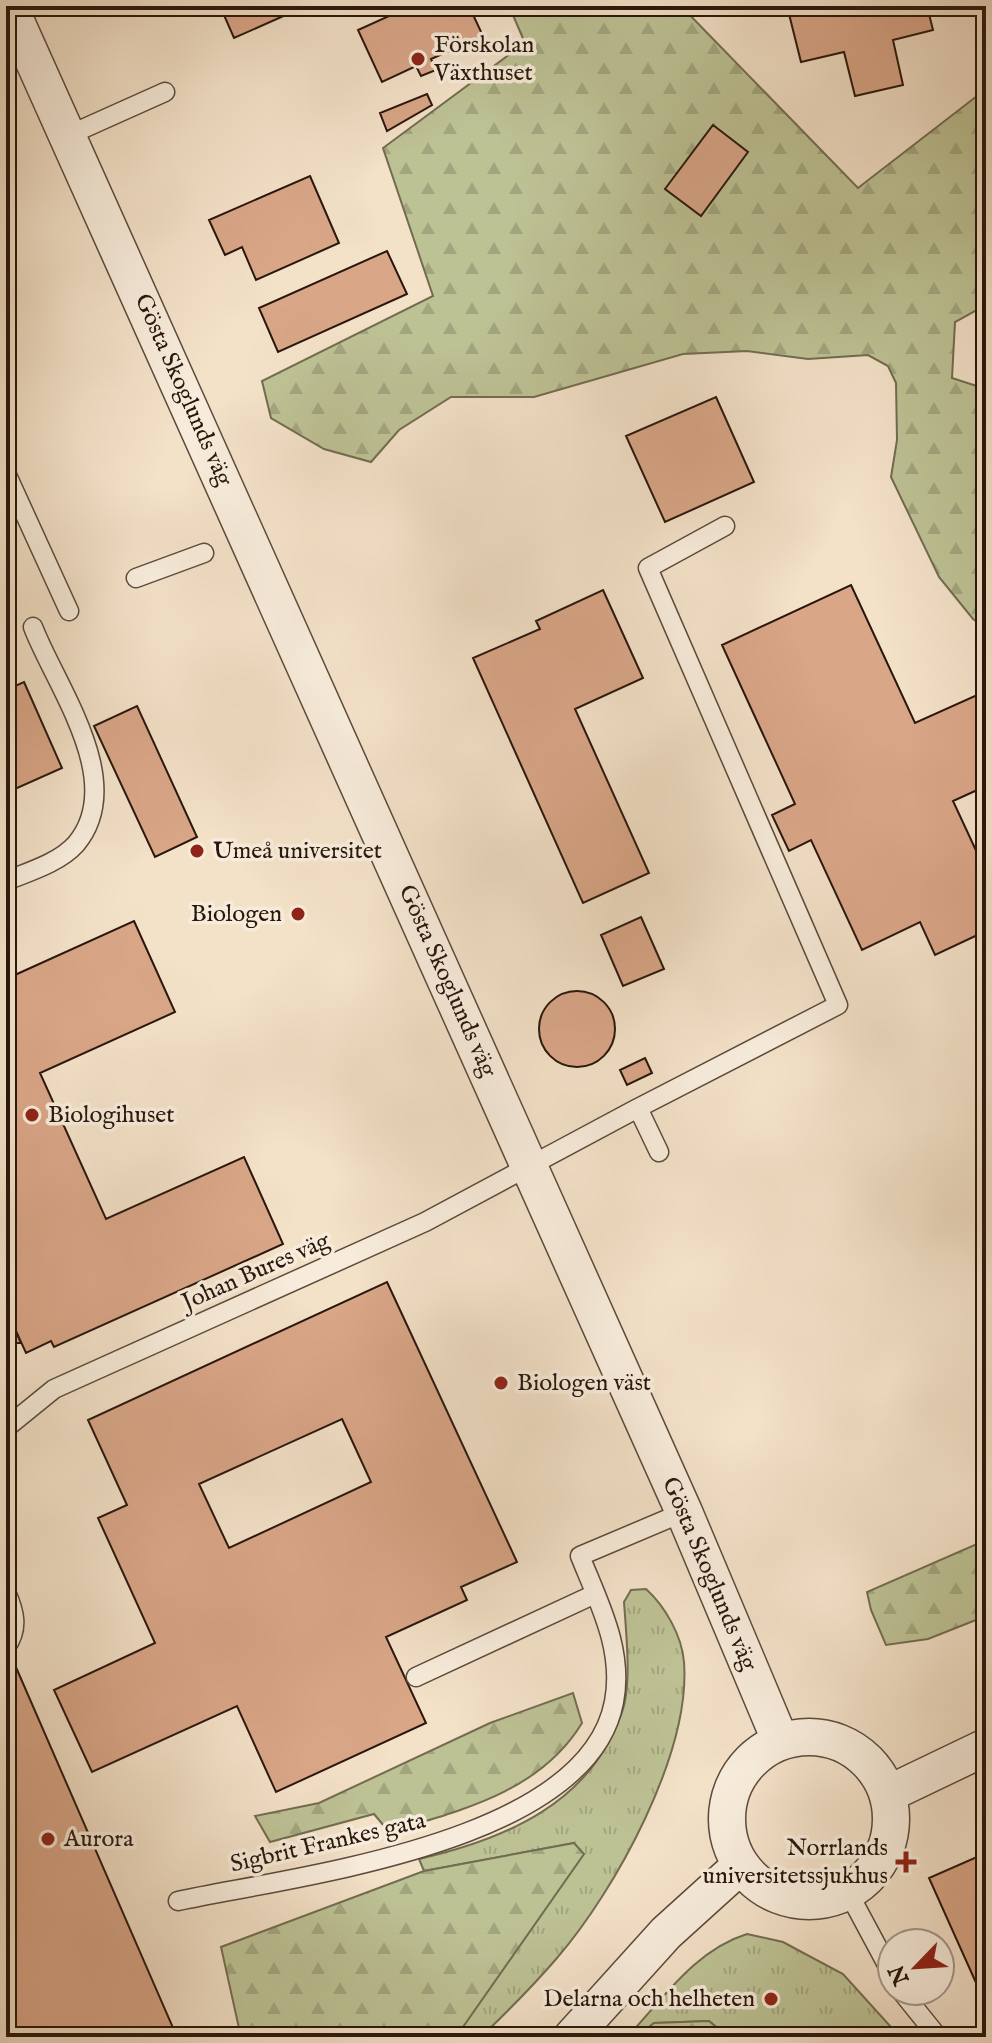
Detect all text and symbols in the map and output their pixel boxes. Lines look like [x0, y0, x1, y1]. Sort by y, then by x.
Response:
place label: Förskolan Växthuset [433, 30, 535, 89]
marker: Förskolan Växthuset [409, 50, 427, 68]
street label: Gösta Skoglunds väg [127, 289, 240, 492]
place label: Umeå universitet [213, 836, 382, 867]
marker: Umeå universitet [188, 842, 206, 860]
street label: Gösta Skoglunds väg [391, 880, 504, 1083]
place label: Biologen [191, 899, 282, 930]
marker: Biologen [289, 905, 307, 923]
place label: Biologihuset [48, 1100, 175, 1131]
marker: Biologihuset [23, 1106, 41, 1124]
street label: Johan Bures väg [174, 1225, 336, 1320]
place label: Biologen väst [517, 1368, 651, 1399]
marker: Biologen väst [492, 1374, 510, 1392]
street label: Gösta Skoglunds väg [654, 1473, 764, 1676]
street label: Sigbrit Frankes gata [227, 1805, 429, 1881]
place label: Aurora [63, 1824, 134, 1855]
marker: Aurora [39, 1830, 57, 1848]
place label: Norrlands universitetssjukhus [702, 1833, 888, 1892]
marker: Norrlands universitetssjukhus [895, 1851, 917, 1873]
north arrow [876, 1927, 956, 2007]
text: N [883, 1960, 917, 1990]
place label: Delarna och helheten [543, 1984, 755, 2015]
marker: Delarna och helheten [762, 1990, 780, 2008]

